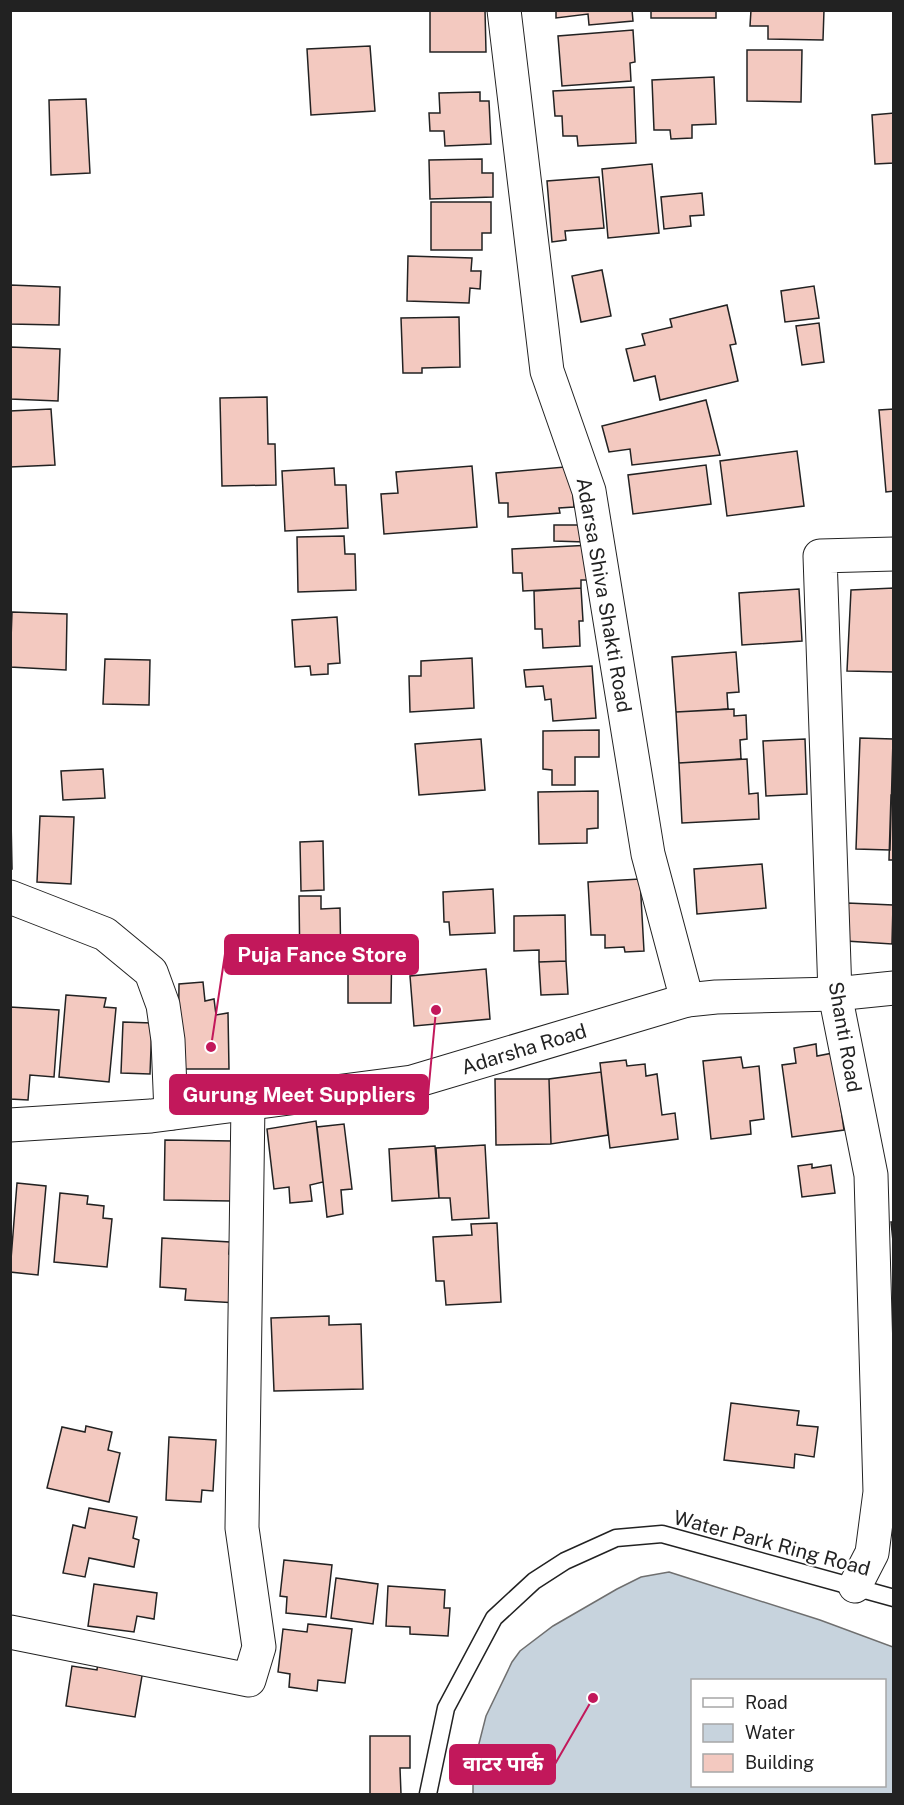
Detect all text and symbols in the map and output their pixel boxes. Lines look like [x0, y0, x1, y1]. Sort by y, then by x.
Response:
street label: Adarsa Shiva Shakti Road [571, 476, 637, 714]
callout: Puja Fance Store [225, 935, 418, 974]
text: Puja Fance Store [237, 942, 407, 967]
street label: Shanti Road [823, 980, 867, 1094]
street label: Adarsha Road [459, 1019, 589, 1079]
callout: Gurung Meet Suppliers [170, 1075, 428, 1114]
text: Gurung Meet Suppliers [182, 1082, 416, 1107]
street label: Water Park Ring Road [671, 1505, 873, 1581]
legend [691, 1679, 886, 1787]
text: Road [745, 1692, 788, 1713]
text: Water [745, 1722, 795, 1743]
callout: वाटर पार्क [450, 1745, 555, 1784]
text: वाटर पार्क [463, 1751, 544, 1776]
text: Building [745, 1752, 814, 1773]

